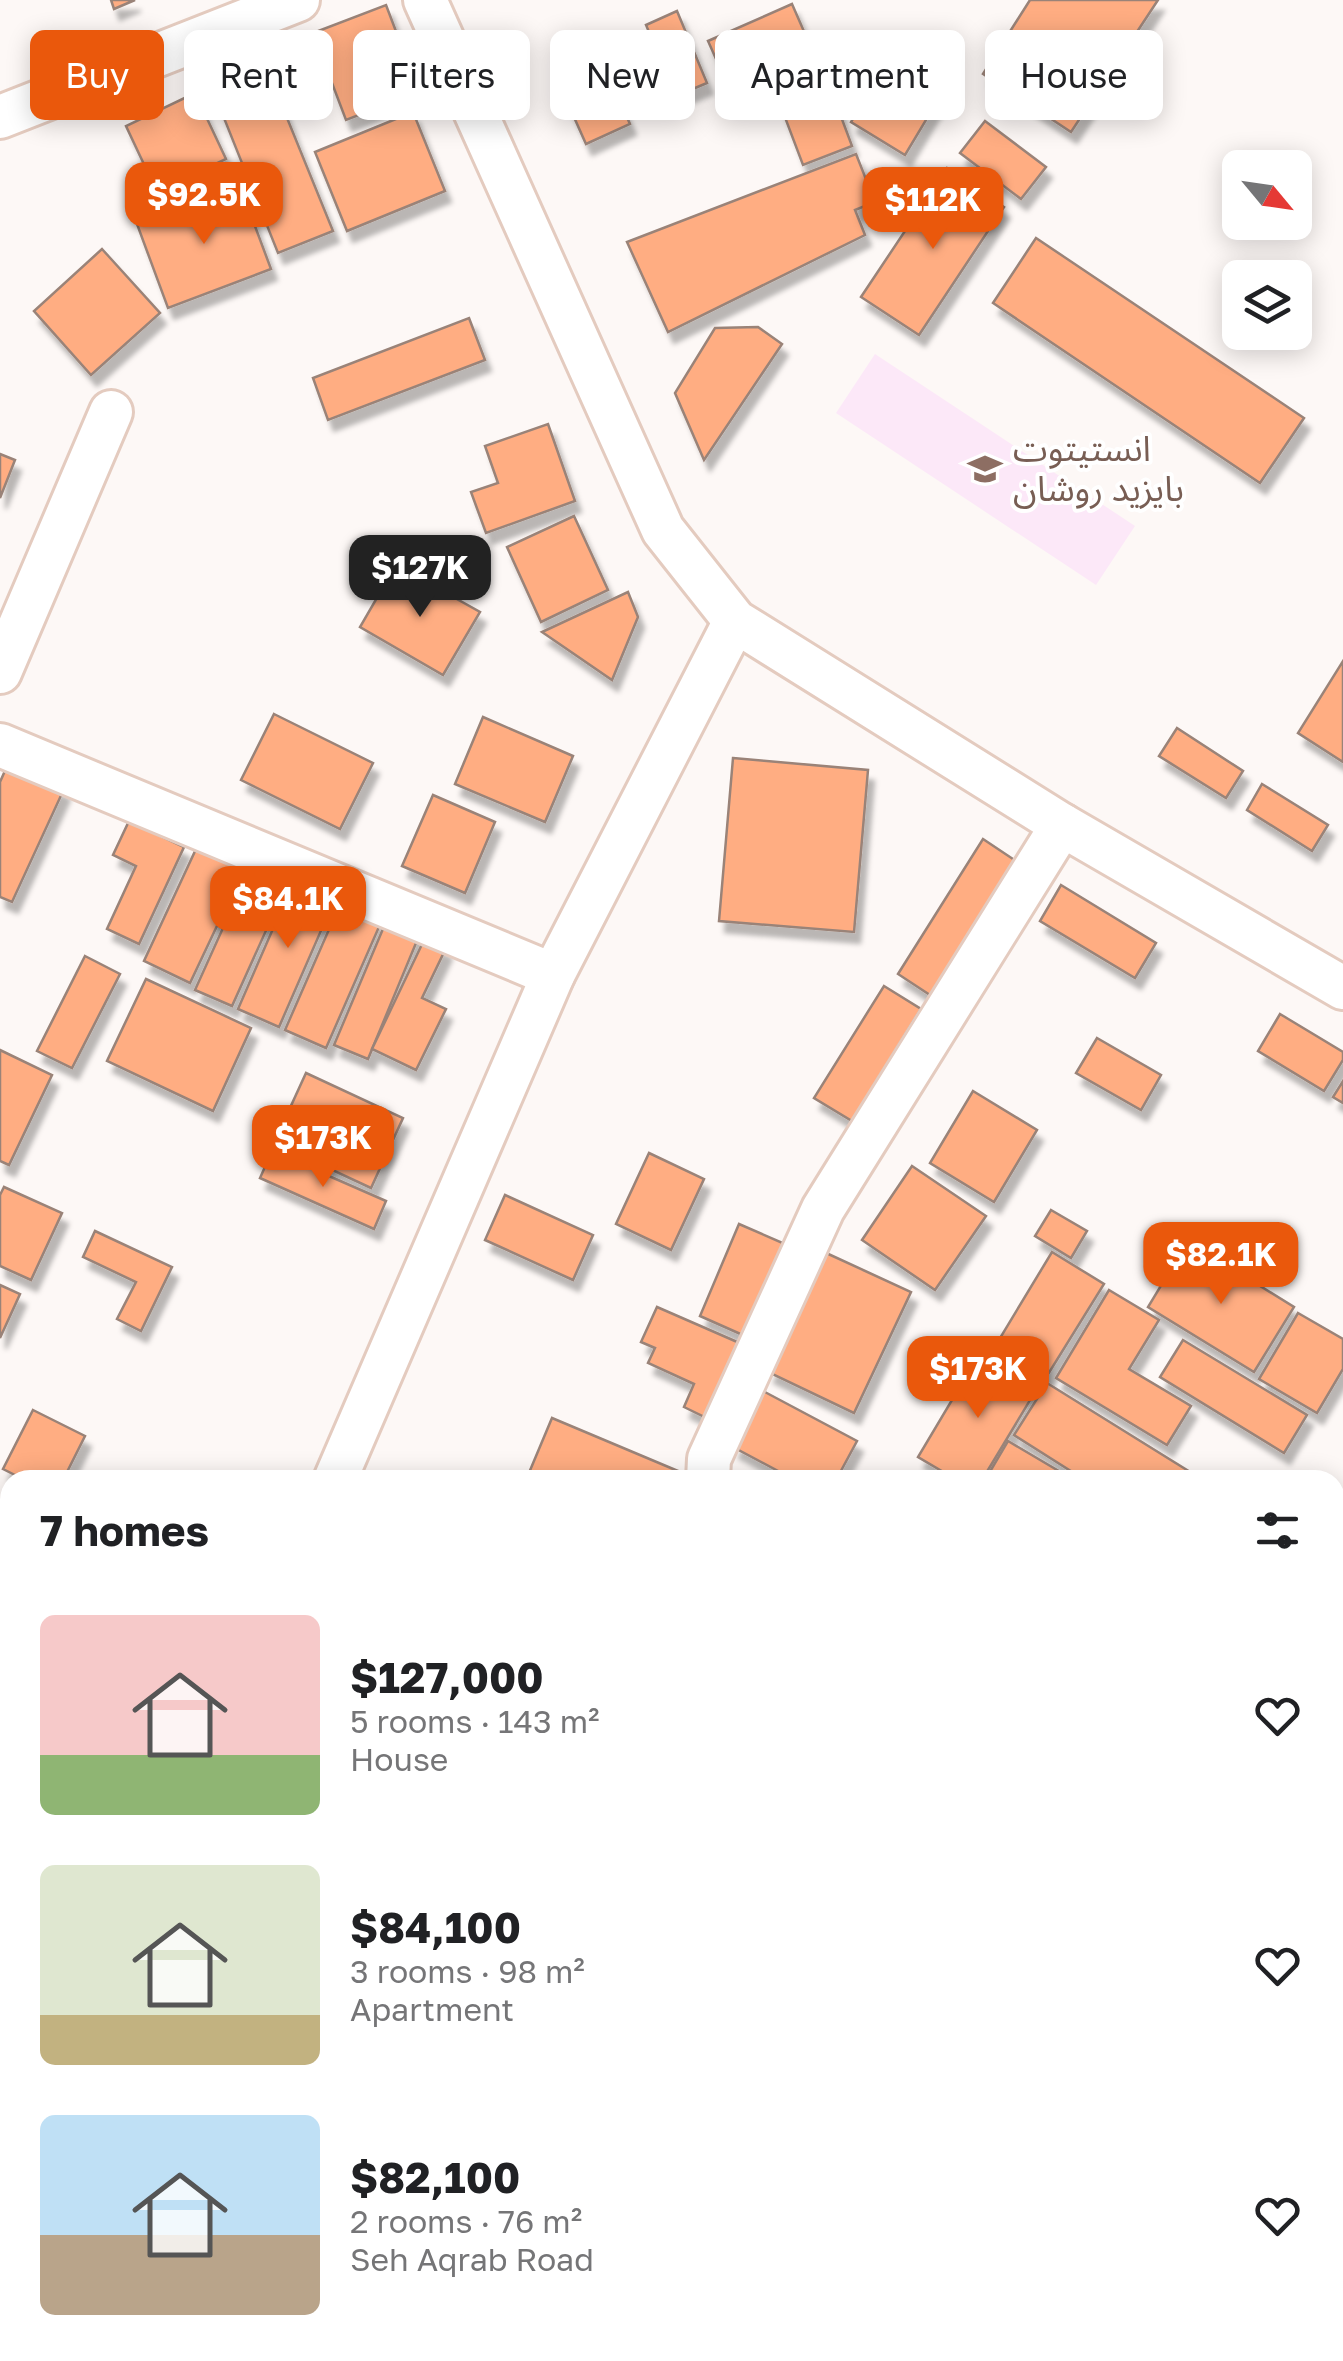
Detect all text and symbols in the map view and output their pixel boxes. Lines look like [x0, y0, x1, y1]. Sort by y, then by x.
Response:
chip: Buy [30, 30, 164, 120]
chip: Rent [184, 30, 333, 120]
chip: Filters [353, 30, 530, 120]
chip: New [550, 30, 695, 120]
chip: Apartment [715, 30, 965, 120]
chip: House [985, 30, 1163, 120]
north arrow [1222, 150, 1312, 240]
map controls [1222, 150, 1312, 350]
pin: $92.5K [123, 162, 285, 247]
pin: $112K [863, 167, 1003, 252]
text: $92.5K [147, 175, 261, 213]
text: $112K [884, 180, 982, 218]
button: layers [1222, 260, 1312, 350]
place label: انستیتوت بایزید روشان [1013, 427, 1184, 510]
school or university icon: انستیتوت بایزید روشان [966, 450, 1004, 488]
pin: $127K [350, 535, 490, 620]
text: $127K [371, 548, 469, 586]
pin: $84.1K [207, 866, 369, 951]
text: $84.1K [232, 879, 344, 917]
pin: $173K [253, 1105, 393, 1190]
text: $173K [274, 1118, 372, 1156]
pin: $82.1K [1140, 1222, 1302, 1307]
text: $82.1K [1165, 1235, 1277, 1273]
pin: $173K [908, 1336, 1048, 1421]
text: $173K [929, 1349, 1027, 1387]
icon: filters [1250, 1503, 1305, 1558]
text: 7 homes [40, 1505, 209, 1555]
text: $127,000 [350, 1652, 544, 1702]
icon: home [120, 1655, 240, 1775]
icon: heart [1250, 1688, 1305, 1743]
text: 5 rooms · 143 m² [350, 1702, 600, 1740]
text: House [350, 1740, 448, 1778]
text: $84,100 [350, 1902, 521, 1952]
icon: home [120, 1905, 240, 2025]
icon: heart [1250, 1938, 1305, 1993]
text: 3 rooms · 98 m² [350, 1952, 585, 1990]
text: Apartment [350, 1990, 514, 2028]
text: $82,100 [350, 2152, 520, 2202]
icon: home [120, 2155, 240, 2275]
icon: heart [1250, 2188, 1305, 2243]
text: 2 rooms · 76 m² [350, 2202, 582, 2240]
text: Seh Aqrab Road [350, 2240, 594, 2278]

